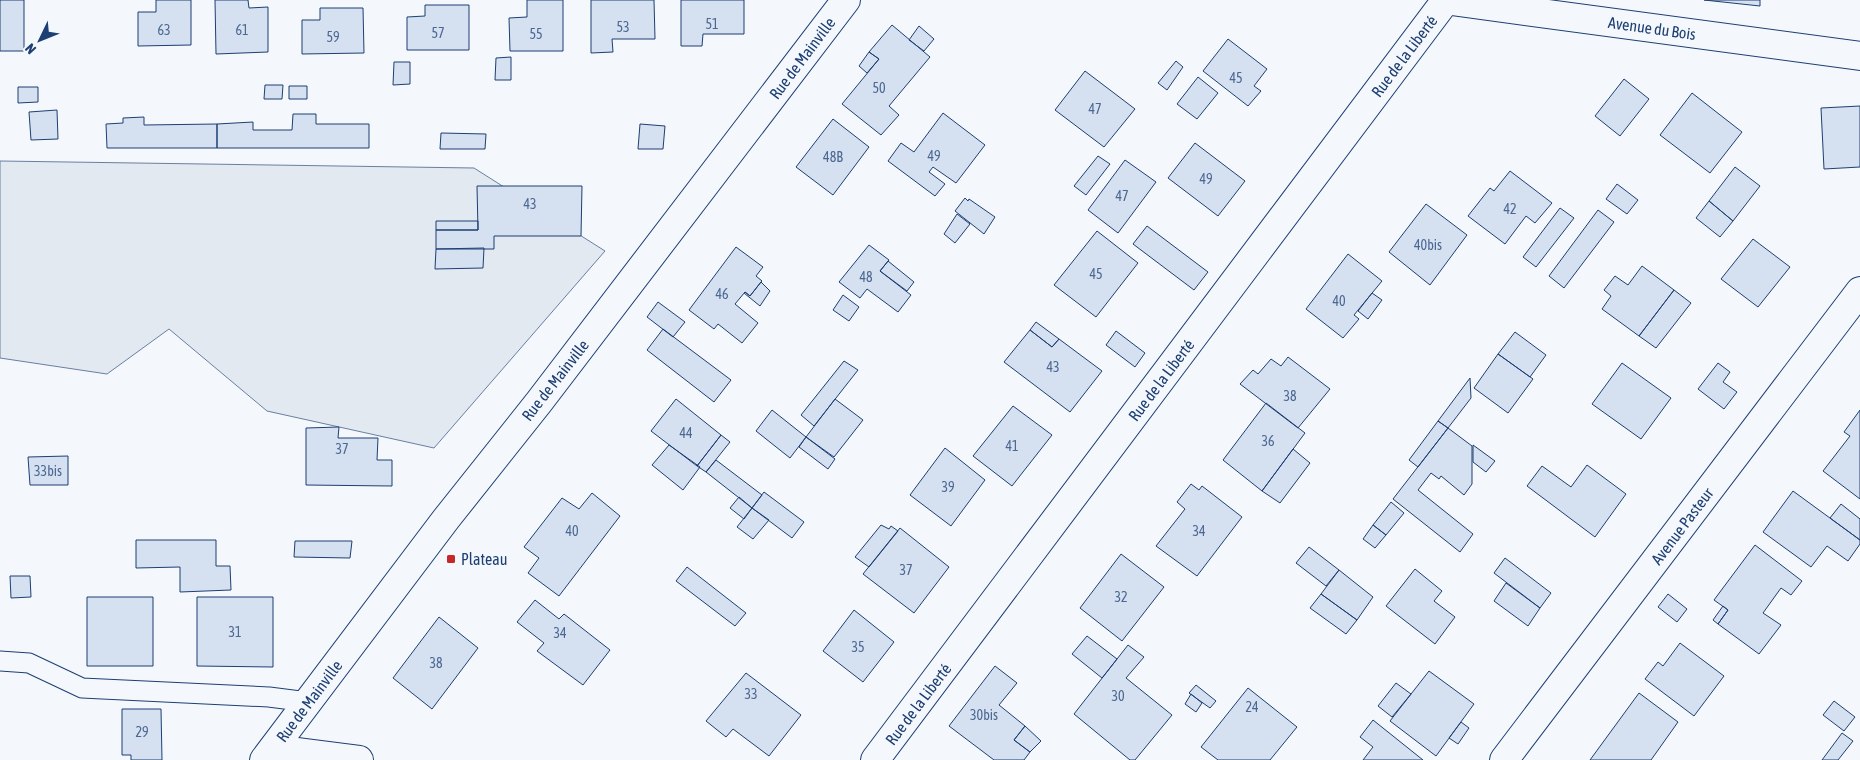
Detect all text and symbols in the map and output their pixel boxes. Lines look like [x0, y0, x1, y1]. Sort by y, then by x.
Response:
street label: Rue de la Liberté [1368, 12, 1440, 100]
street label: Avenue du Bois [1607, 13, 1697, 43]
street label: Rue de Mainville [765, 14, 839, 102]
north arrow [15, 15, 65, 65]
house number: 51 [705, 16, 719, 32]
house number: 53 [616, 19, 630, 35]
house number: 63 [157, 22, 171, 38]
house number: 61 [235, 22, 249, 38]
house number: 57 [431, 25, 445, 41]
house number: 55 [529, 26, 543, 42]
house number: 59 [326, 29, 340, 45]
text: N [22, 40, 39, 57]
house number: 45 [1229, 70, 1243, 86]
house number: 50 [872, 80, 886, 96]
house number: 47 [1088, 101, 1102, 117]
house number: 49 [927, 148, 941, 164]
house number: 48B [823, 149, 843, 165]
house number: 49 [1199, 171, 1213, 187]
house number: 47 [1115, 188, 1129, 204]
house number: 43 [523, 196, 537, 212]
house number: 42 [1503, 201, 1517, 217]
house number: 40bis [1414, 237, 1442, 253]
house number: 45 [1089, 266, 1103, 282]
house number: 48 [859, 269, 873, 285]
house number: 46 [715, 286, 729, 302]
house number: 40 [1332, 293, 1346, 309]
street label: Rue de Mainville [518, 336, 592, 424]
street label: Rue de la Liberté [1125, 336, 1197, 424]
house number: 43 [1046, 359, 1060, 375]
house number: 38 [1283, 388, 1297, 404]
house number: 44 [679, 425, 693, 441]
house number: 36 [1261, 433, 1275, 449]
house number: 41 [1005, 438, 1019, 454]
house number: 37 [335, 441, 349, 457]
house number: 33bis [34, 463, 62, 479]
house number: 39 [941, 479, 955, 495]
street label: Avenue Pasteur [1647, 484, 1717, 568]
house number: 40 [565, 523, 579, 539]
house number: 34 [1192, 523, 1206, 539]
place label: Plateau [461, 550, 507, 568]
marker: Plateau [445, 553, 457, 565]
house number: 37 [899, 562, 913, 578]
house number: 32 [1114, 589, 1128, 605]
house number: 31 [228, 624, 242, 640]
house number: 34 [553, 625, 567, 641]
house number: 35 [851, 639, 865, 655]
house number: 38 [429, 655, 443, 671]
street label: Rue de Mainville [272, 657, 346, 745]
street label: Rue de la Liberté [882, 660, 954, 748]
house number: 33 [744, 686, 758, 702]
house number: 30 [1111, 688, 1125, 704]
house number: 24 [1245, 699, 1259, 715]
house number: 30bis [970, 707, 998, 723]
house number: 29 [135, 724, 149, 740]

